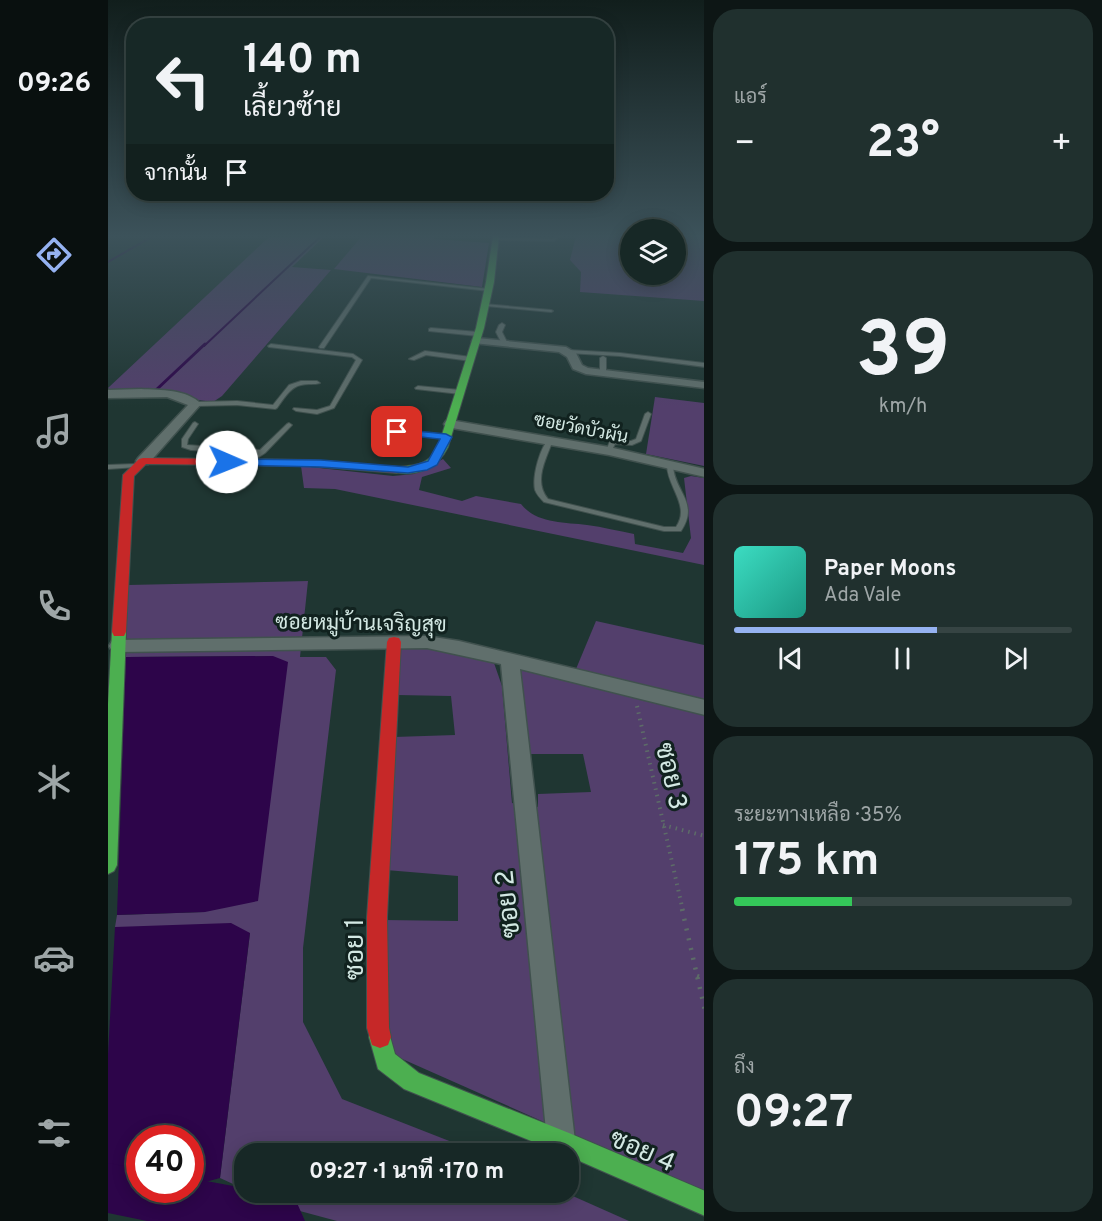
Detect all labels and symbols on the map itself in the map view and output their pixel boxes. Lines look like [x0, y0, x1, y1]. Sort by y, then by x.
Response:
pin [371, 406, 422, 457]
street label: ซอยวัดบัวผัน [532, 408, 630, 450]
position arrow [195, 430, 259, 494]
street label: ซอยหมู่บ้านเจริญสุข [275, 610, 447, 639]
street label: ซอย 3 [646, 740, 693, 813]
street label: ซอย 2 [490, 868, 529, 939]
street label: ซอย 1 [340, 918, 373, 980]
street label: ซอย 4 [604, 1123, 680, 1181]
speed limit sign: 40 [126, 1125, 204, 1203]

